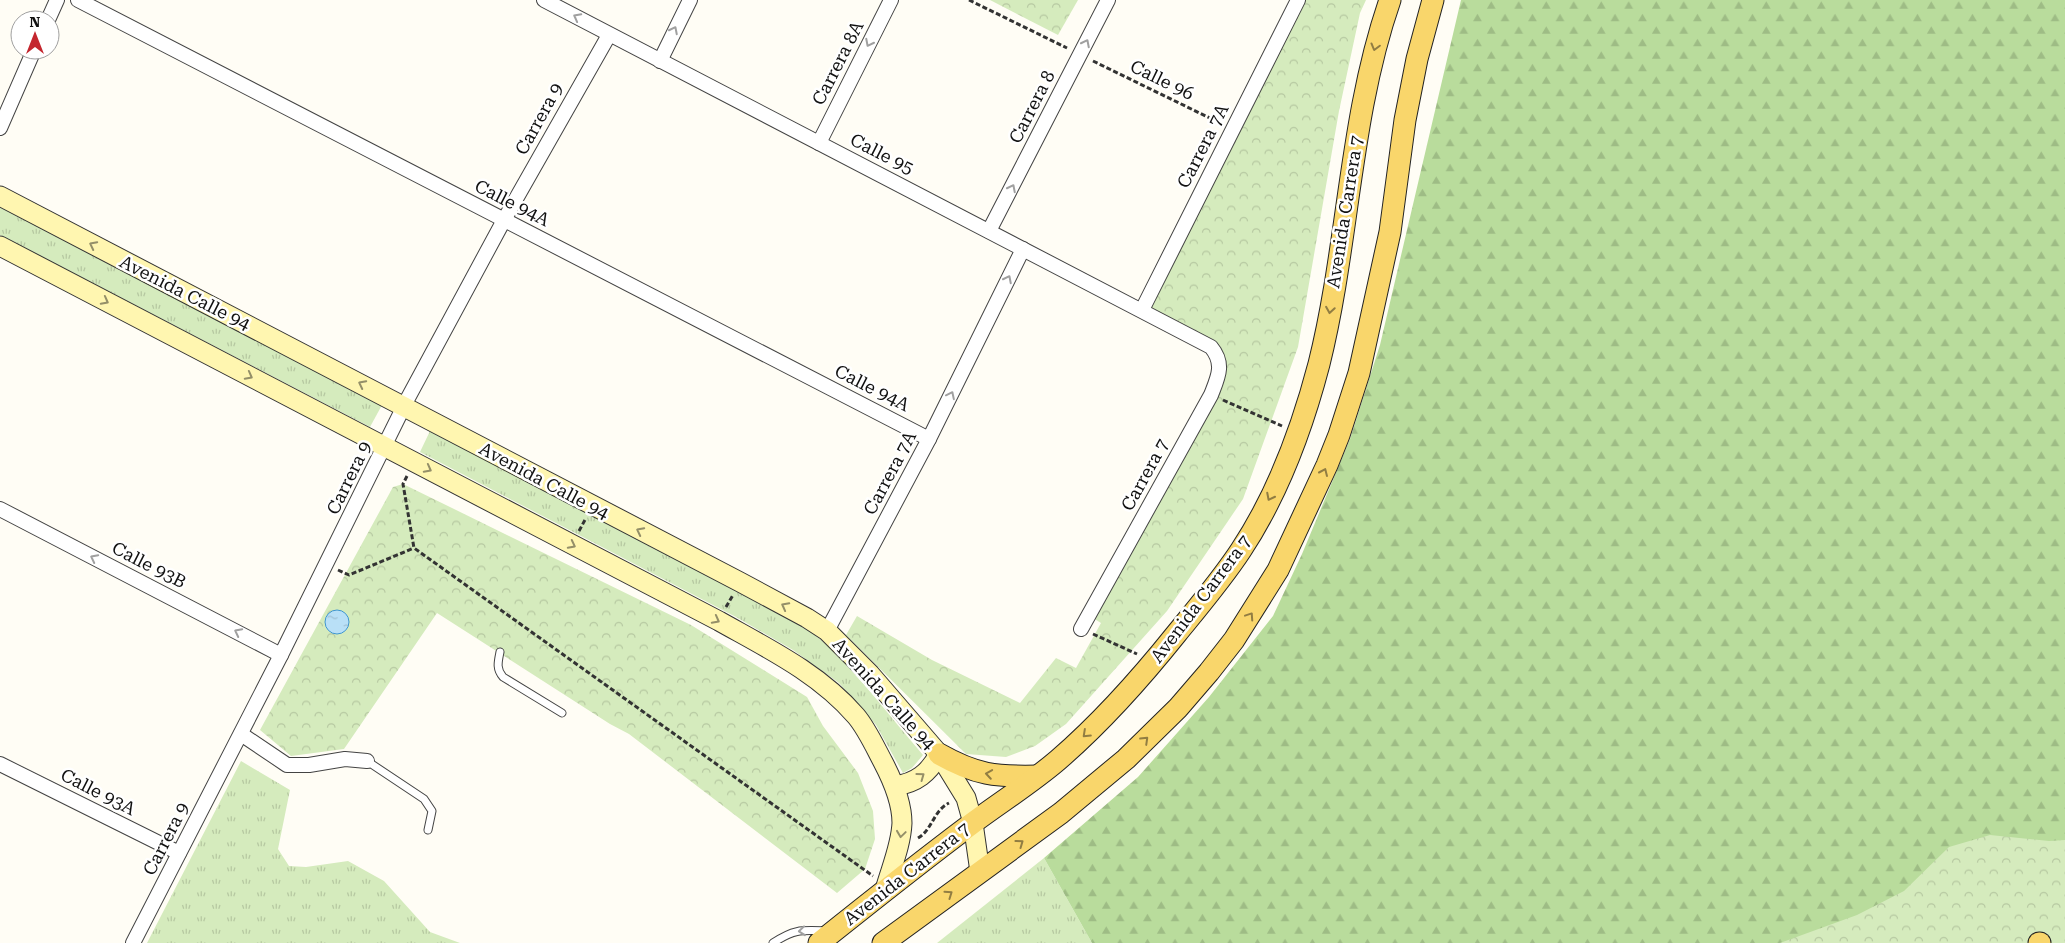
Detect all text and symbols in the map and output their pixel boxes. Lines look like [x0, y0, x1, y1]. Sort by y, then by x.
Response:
north arrow [10, 10, 60, 60]
text: N [30, 14, 41, 30]
one-way arrow [573, 14, 582, 24]
street label: Carrera 8A [807, 17, 868, 108]
one-way arrow [668, 26, 678, 35]
one-way arrow [865, 38, 875, 47]
one-way arrow [1080, 39, 1090, 48]
one-way arrow [1371, 42, 1381, 50]
street label: Calle 96 [1127, 55, 1198, 104]
street label: Carrera 8 [1004, 67, 1059, 147]
street label: Carrera 9 [510, 79, 567, 158]
street label: Carrera 7A [1172, 100, 1233, 191]
street label: Calle 95 [847, 129, 917, 178]
street label: Avenida Carrera 7 [1322, 134, 1367, 290]
street label: Calle 94A [471, 175, 553, 230]
one-way arrow [1006, 184, 1016, 193]
one-way arrow [89, 241, 98, 251]
street label: Avenida Calle 94 [116, 251, 254, 335]
one-way arrow [1002, 276, 1012, 285]
one-way arrow [100, 295, 109, 305]
one-way arrow [1326, 306, 1336, 315]
street label: Calle 94A [831, 360, 913, 415]
one-way arrow [244, 370, 253, 380]
one-way arrow [358, 380, 367, 390]
one-way arrow [945, 391, 955, 400]
street label: Carrera 7A [859, 427, 920, 518]
street label: Carrera 7 [1116, 435, 1173, 514]
street label: Carrera 9 [322, 438, 375, 518]
street label: Avenida Calle 94 [476, 438, 613, 524]
one-way arrow [423, 463, 432, 473]
one-way arrow [1317, 468, 1328, 477]
one-way arrow [1266, 492, 1276, 501]
one-way arrow [637, 527, 646, 537]
street label: Avenida Carrera 7 [1146, 531, 1255, 666]
street label: Calle 93B [109, 537, 190, 592]
one-way arrow [567, 539, 576, 549]
one-way arrow [90, 554, 99, 564]
one-way arrow [781, 602, 790, 612]
one-way arrow [1243, 612, 1253, 621]
one-way arrow [711, 614, 720, 624]
one-way arrow [234, 628, 243, 638]
street label: Avenida Calle 94 [829, 633, 940, 754]
one-way arrow [1082, 728, 1091, 737]
one-way arrow [1140, 737, 1149, 746]
street label: Calle 93A [57, 764, 139, 819]
one-way arrow [984, 770, 993, 780]
one-way arrow [915, 773, 925, 782]
street label: Carrera 9 [138, 799, 193, 879]
street label: Avenida Carrera 7 [840, 818, 974, 929]
one-way arrow [896, 829, 906, 838]
one-way arrow [1014, 840, 1024, 849]
one-way arrow [943, 891, 953, 900]
one-way arrow [797, 925, 805, 936]

